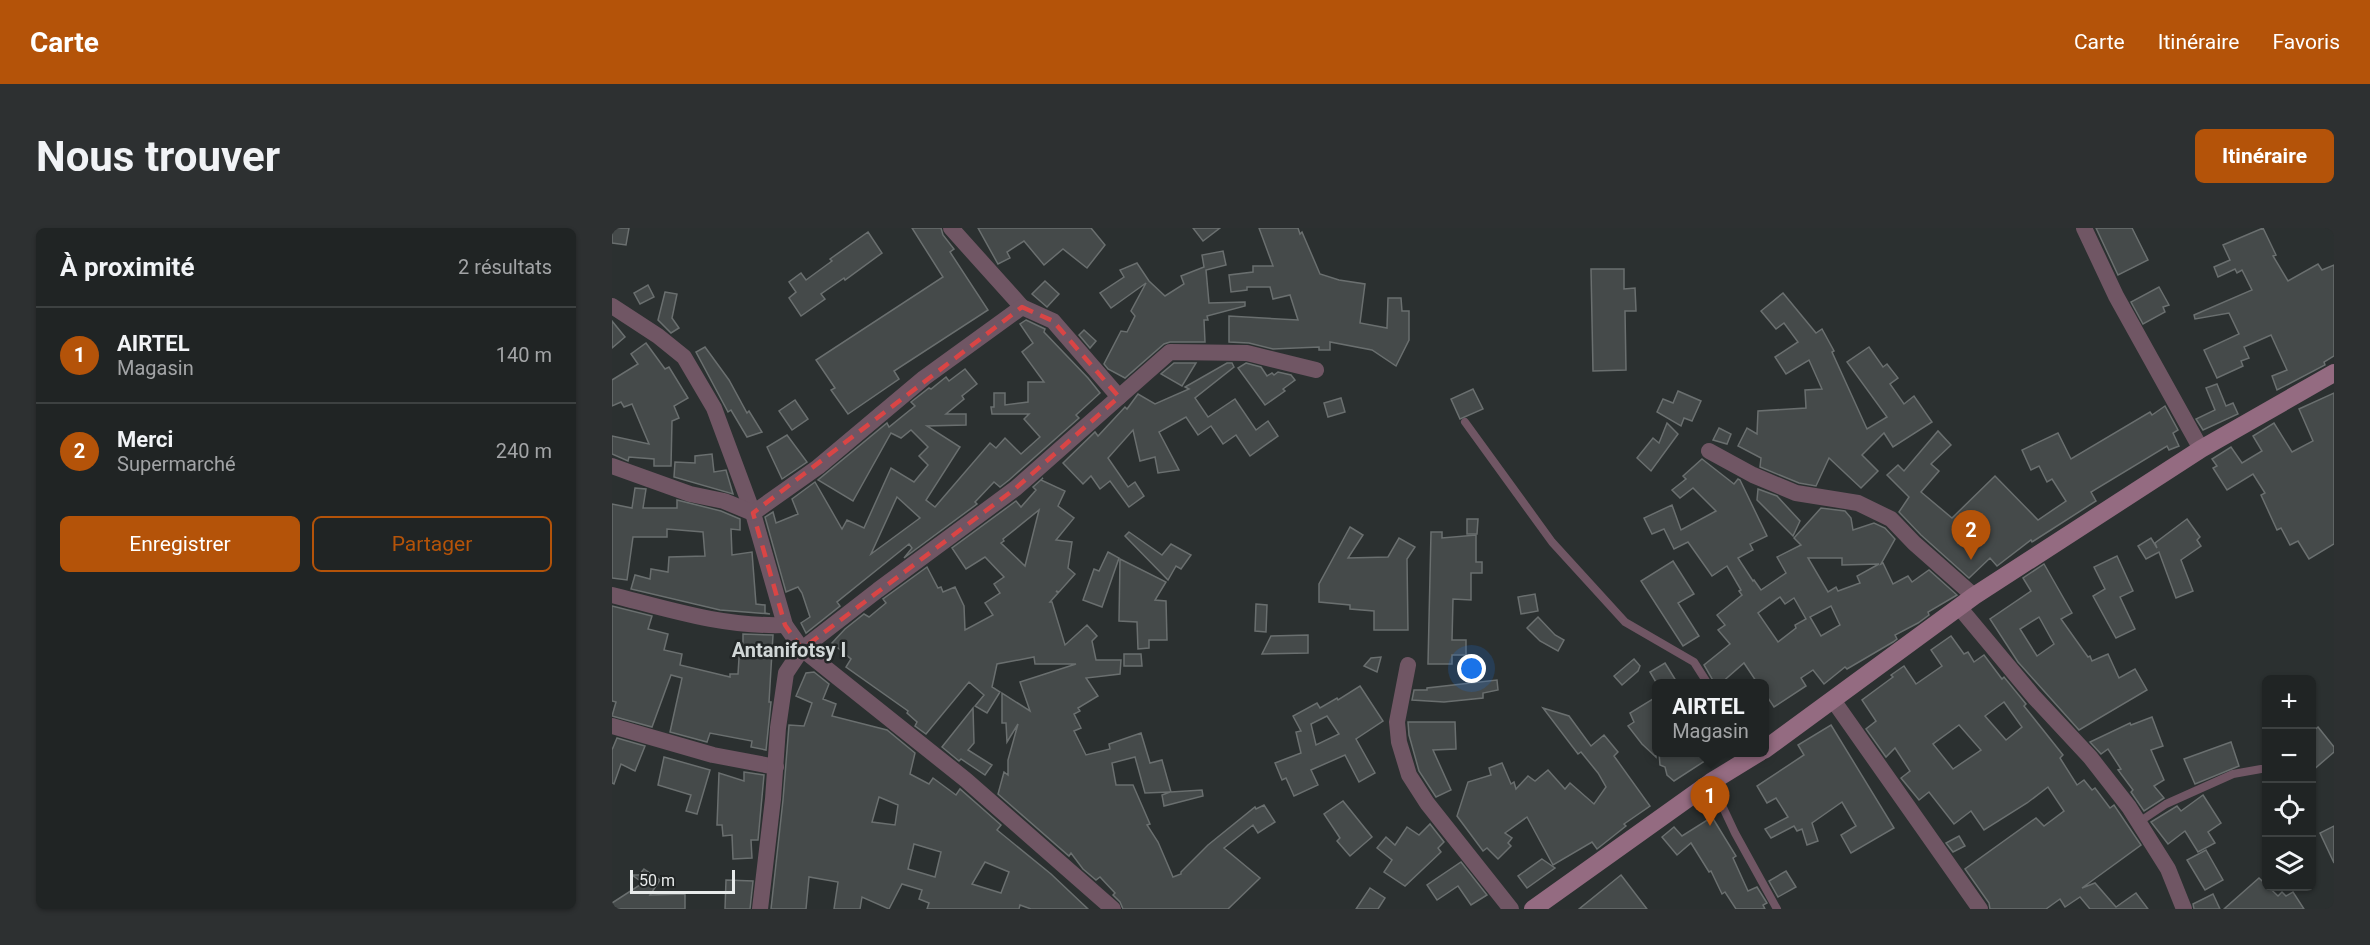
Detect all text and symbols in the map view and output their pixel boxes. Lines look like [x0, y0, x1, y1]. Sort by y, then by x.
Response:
text: Carte [30, 26, 99, 59]
text: Carte [2074, 30, 2125, 54]
text: Itinéraire [2158, 30, 2239, 54]
text: Favoris [2272, 30, 2340, 54]
button: Itinéraire [2195, 129, 2334, 183]
text: Nous trouver [36, 132, 280, 181]
text: À proximité [60, 252, 194, 282]
text: 2 résultats [458, 255, 552, 279]
text: AIRTEL [117, 331, 190, 356]
text: 1 [74, 343, 85, 367]
text: 140 m [496, 343, 552, 367]
text: Magasin [117, 356, 194, 380]
text: Merci [117, 427, 173, 452]
text: 2 [74, 439, 85, 463]
text: 240 m [496, 439, 552, 463]
text: Supermarché [117, 452, 236, 476]
pin: 2 [1952, 510, 1990, 560]
button: Enregistrer [60, 516, 300, 572]
button: Partager [312, 516, 552, 572]
district label: Antanifotsy I [732, 638, 846, 662]
your location [1457, 654, 1486, 683]
map controls [2262, 675, 2316, 891]
button: + [2262, 675, 2316, 729]
popup [1652, 679, 1769, 757]
text: AIRTEL [1672, 694, 1745, 719]
text: Magasin [1672, 719, 1749, 743]
button: − [2262, 729, 2316, 783]
pin: 1 [1690, 776, 1730, 826]
button: locate [2262, 783, 2316, 837]
button: layers [2262, 837, 2316, 891]
scale bar [630, 867, 735, 894]
text: 50 m [639, 871, 675, 890]

